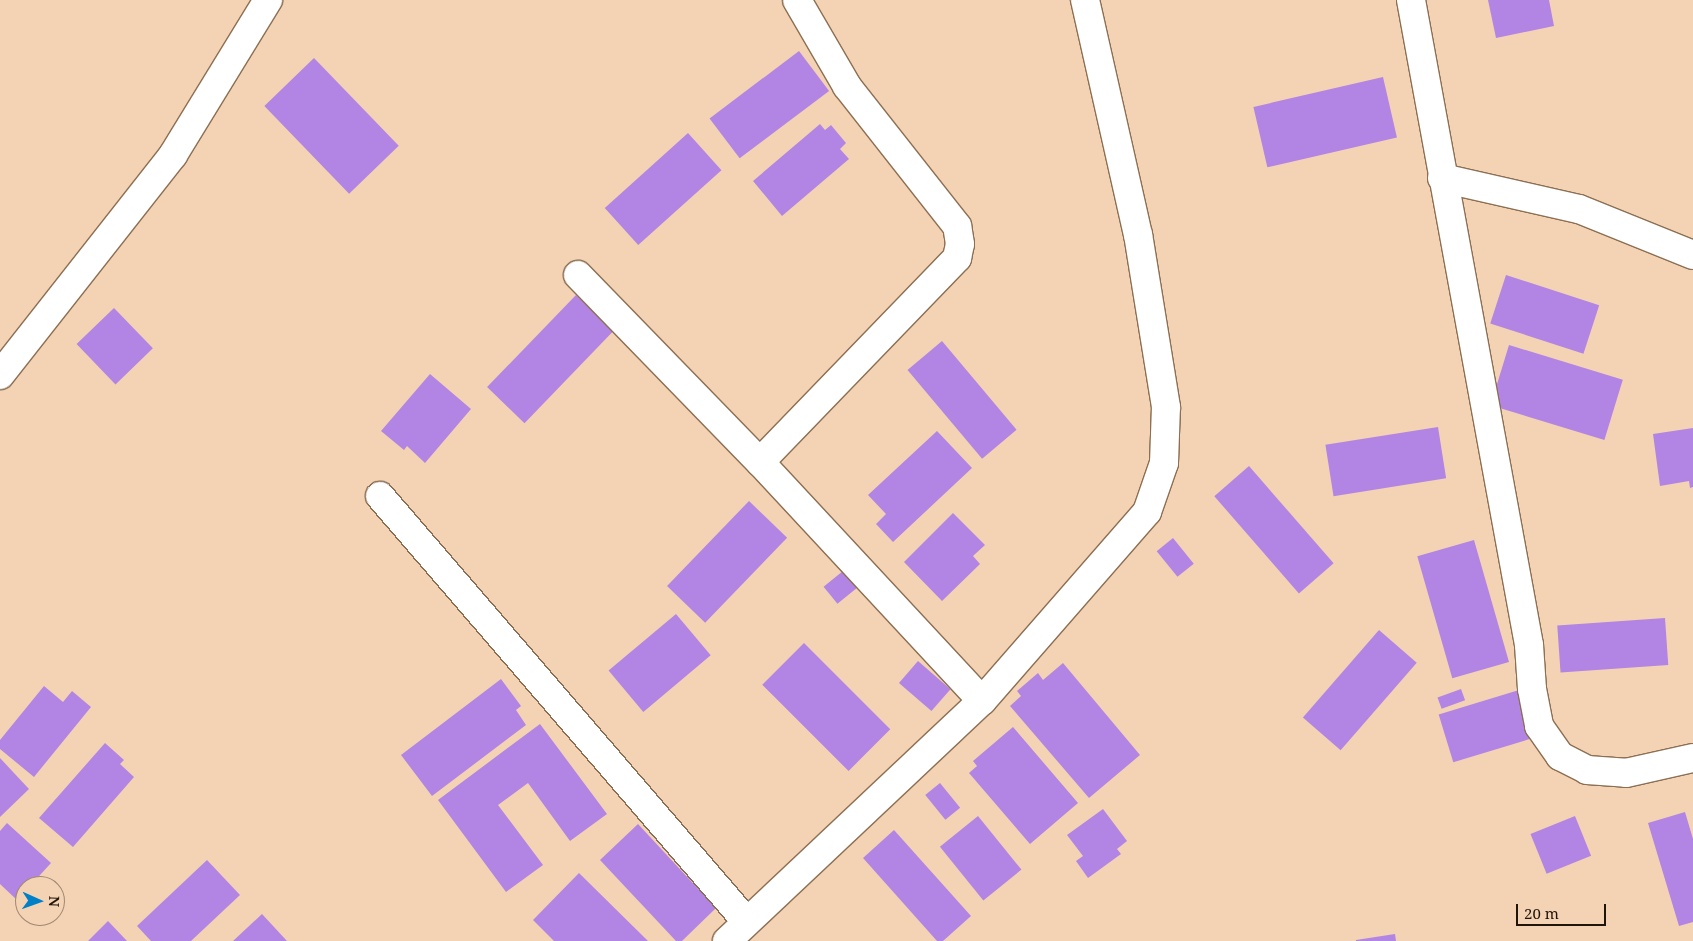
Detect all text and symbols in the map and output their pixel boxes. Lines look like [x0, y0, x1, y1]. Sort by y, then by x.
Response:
north arrow [15, 876, 65, 926]
scale bar [1518, 894, 1608, 926]
text: N [45, 896, 64, 907]
text: 20 m [1524, 903, 1559, 923]

